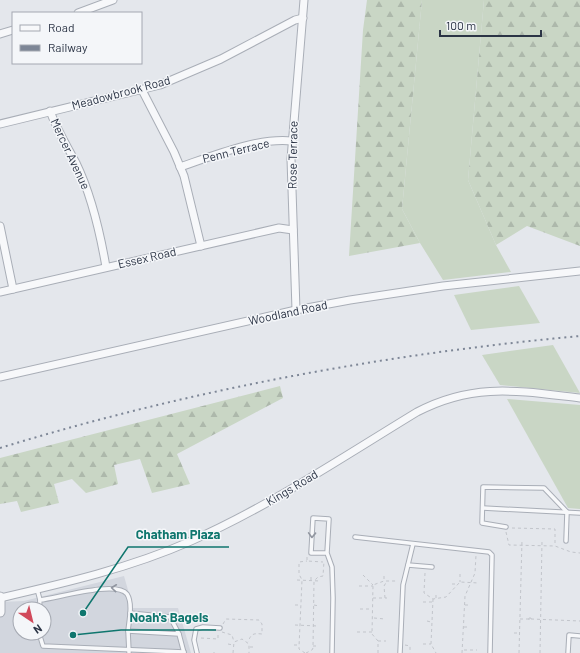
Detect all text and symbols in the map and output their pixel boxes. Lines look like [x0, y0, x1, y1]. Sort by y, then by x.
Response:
legend [12, 12, 142, 64]
scale bar [440, 12, 541, 38]
text: 100 m [446, 18, 476, 32]
text: Road [48, 20, 75, 34]
text: Railway [48, 40, 88, 54]
street label: Meadowbrook Road [70, 72, 172, 112]
street label: Mercer Avenue [48, 116, 93, 191]
street label: Rose Terrace [284, 121, 300, 189]
street label: Penn Terrace [201, 135, 271, 165]
street label: Essex Road [116, 244, 177, 271]
street label: Woodland Road [247, 297, 329, 327]
street label: Kings Road [263, 466, 320, 508]
callout: Chatham Plaza [128, 522, 229, 547]
text: Chatham Plaza [136, 526, 221, 542]
one-way arrow [308, 532, 316, 538]
one-way arrow [111, 584, 117, 593]
north arrow [12, 601, 52, 641]
callout: Noah's Bagels [121, 605, 216, 630]
text: Noah's Bagels [129, 609, 209, 625]
text: N [31, 622, 45, 637]

